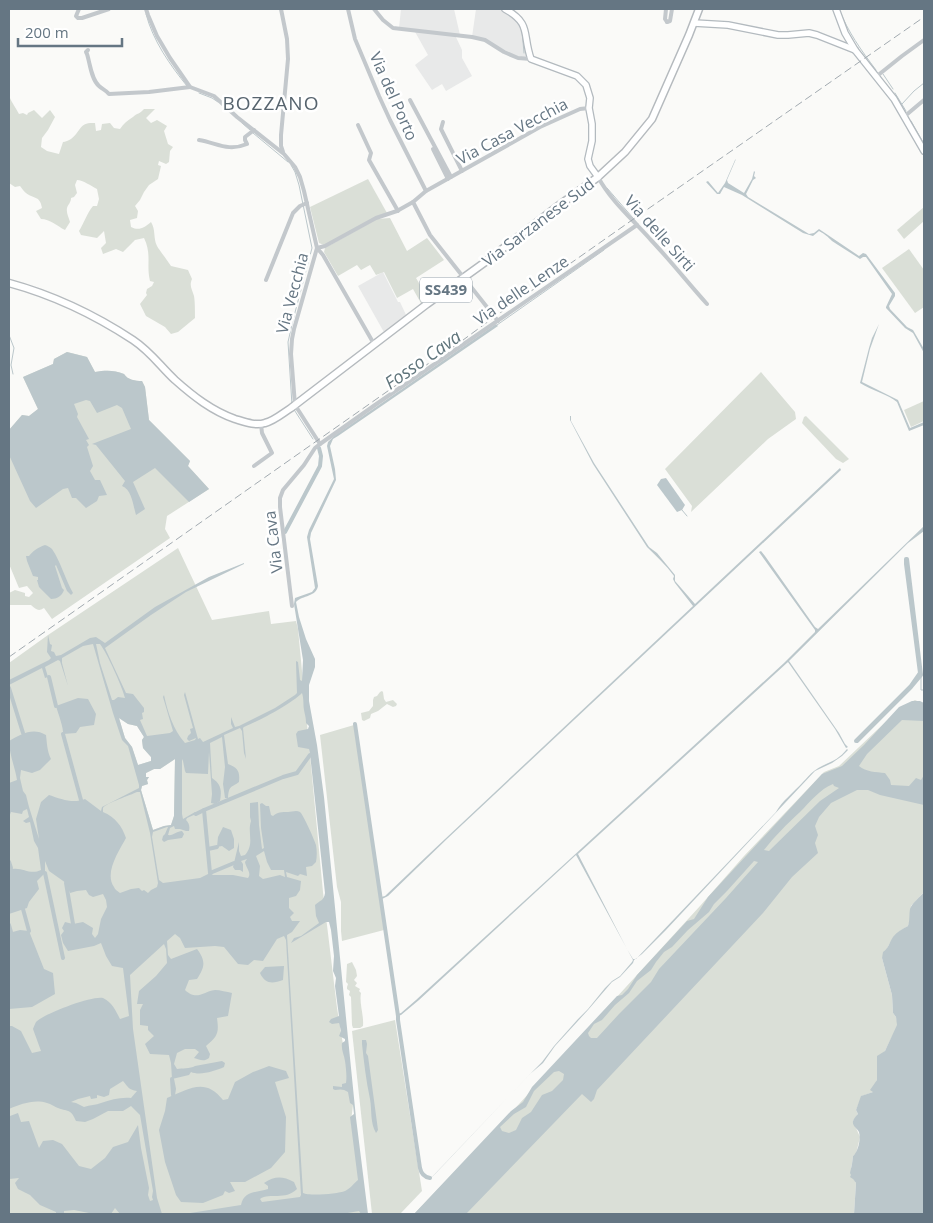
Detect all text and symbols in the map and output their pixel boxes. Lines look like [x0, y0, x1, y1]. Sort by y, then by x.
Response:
scale bar [18, 15, 121, 47]
text: 200 m [25, 22, 69, 42]
street label: Via del Porto [365, 48, 423, 144]
district label: BOZZANO [223, 90, 319, 116]
street label: Via Casa Vecchia [453, 92, 571, 170]
street label: Via Sarzanese Sud [477, 173, 599, 271]
street label: Via delle Sirti [620, 190, 700, 276]
street label: Via Vecchia [271, 250, 313, 336]
street label: Via delle Lenze [469, 250, 573, 330]
road number: SS439 [420, 278, 472, 302]
water label: Fosso Cava [379, 324, 465, 394]
street label: Via Cava [258, 510, 288, 574]

